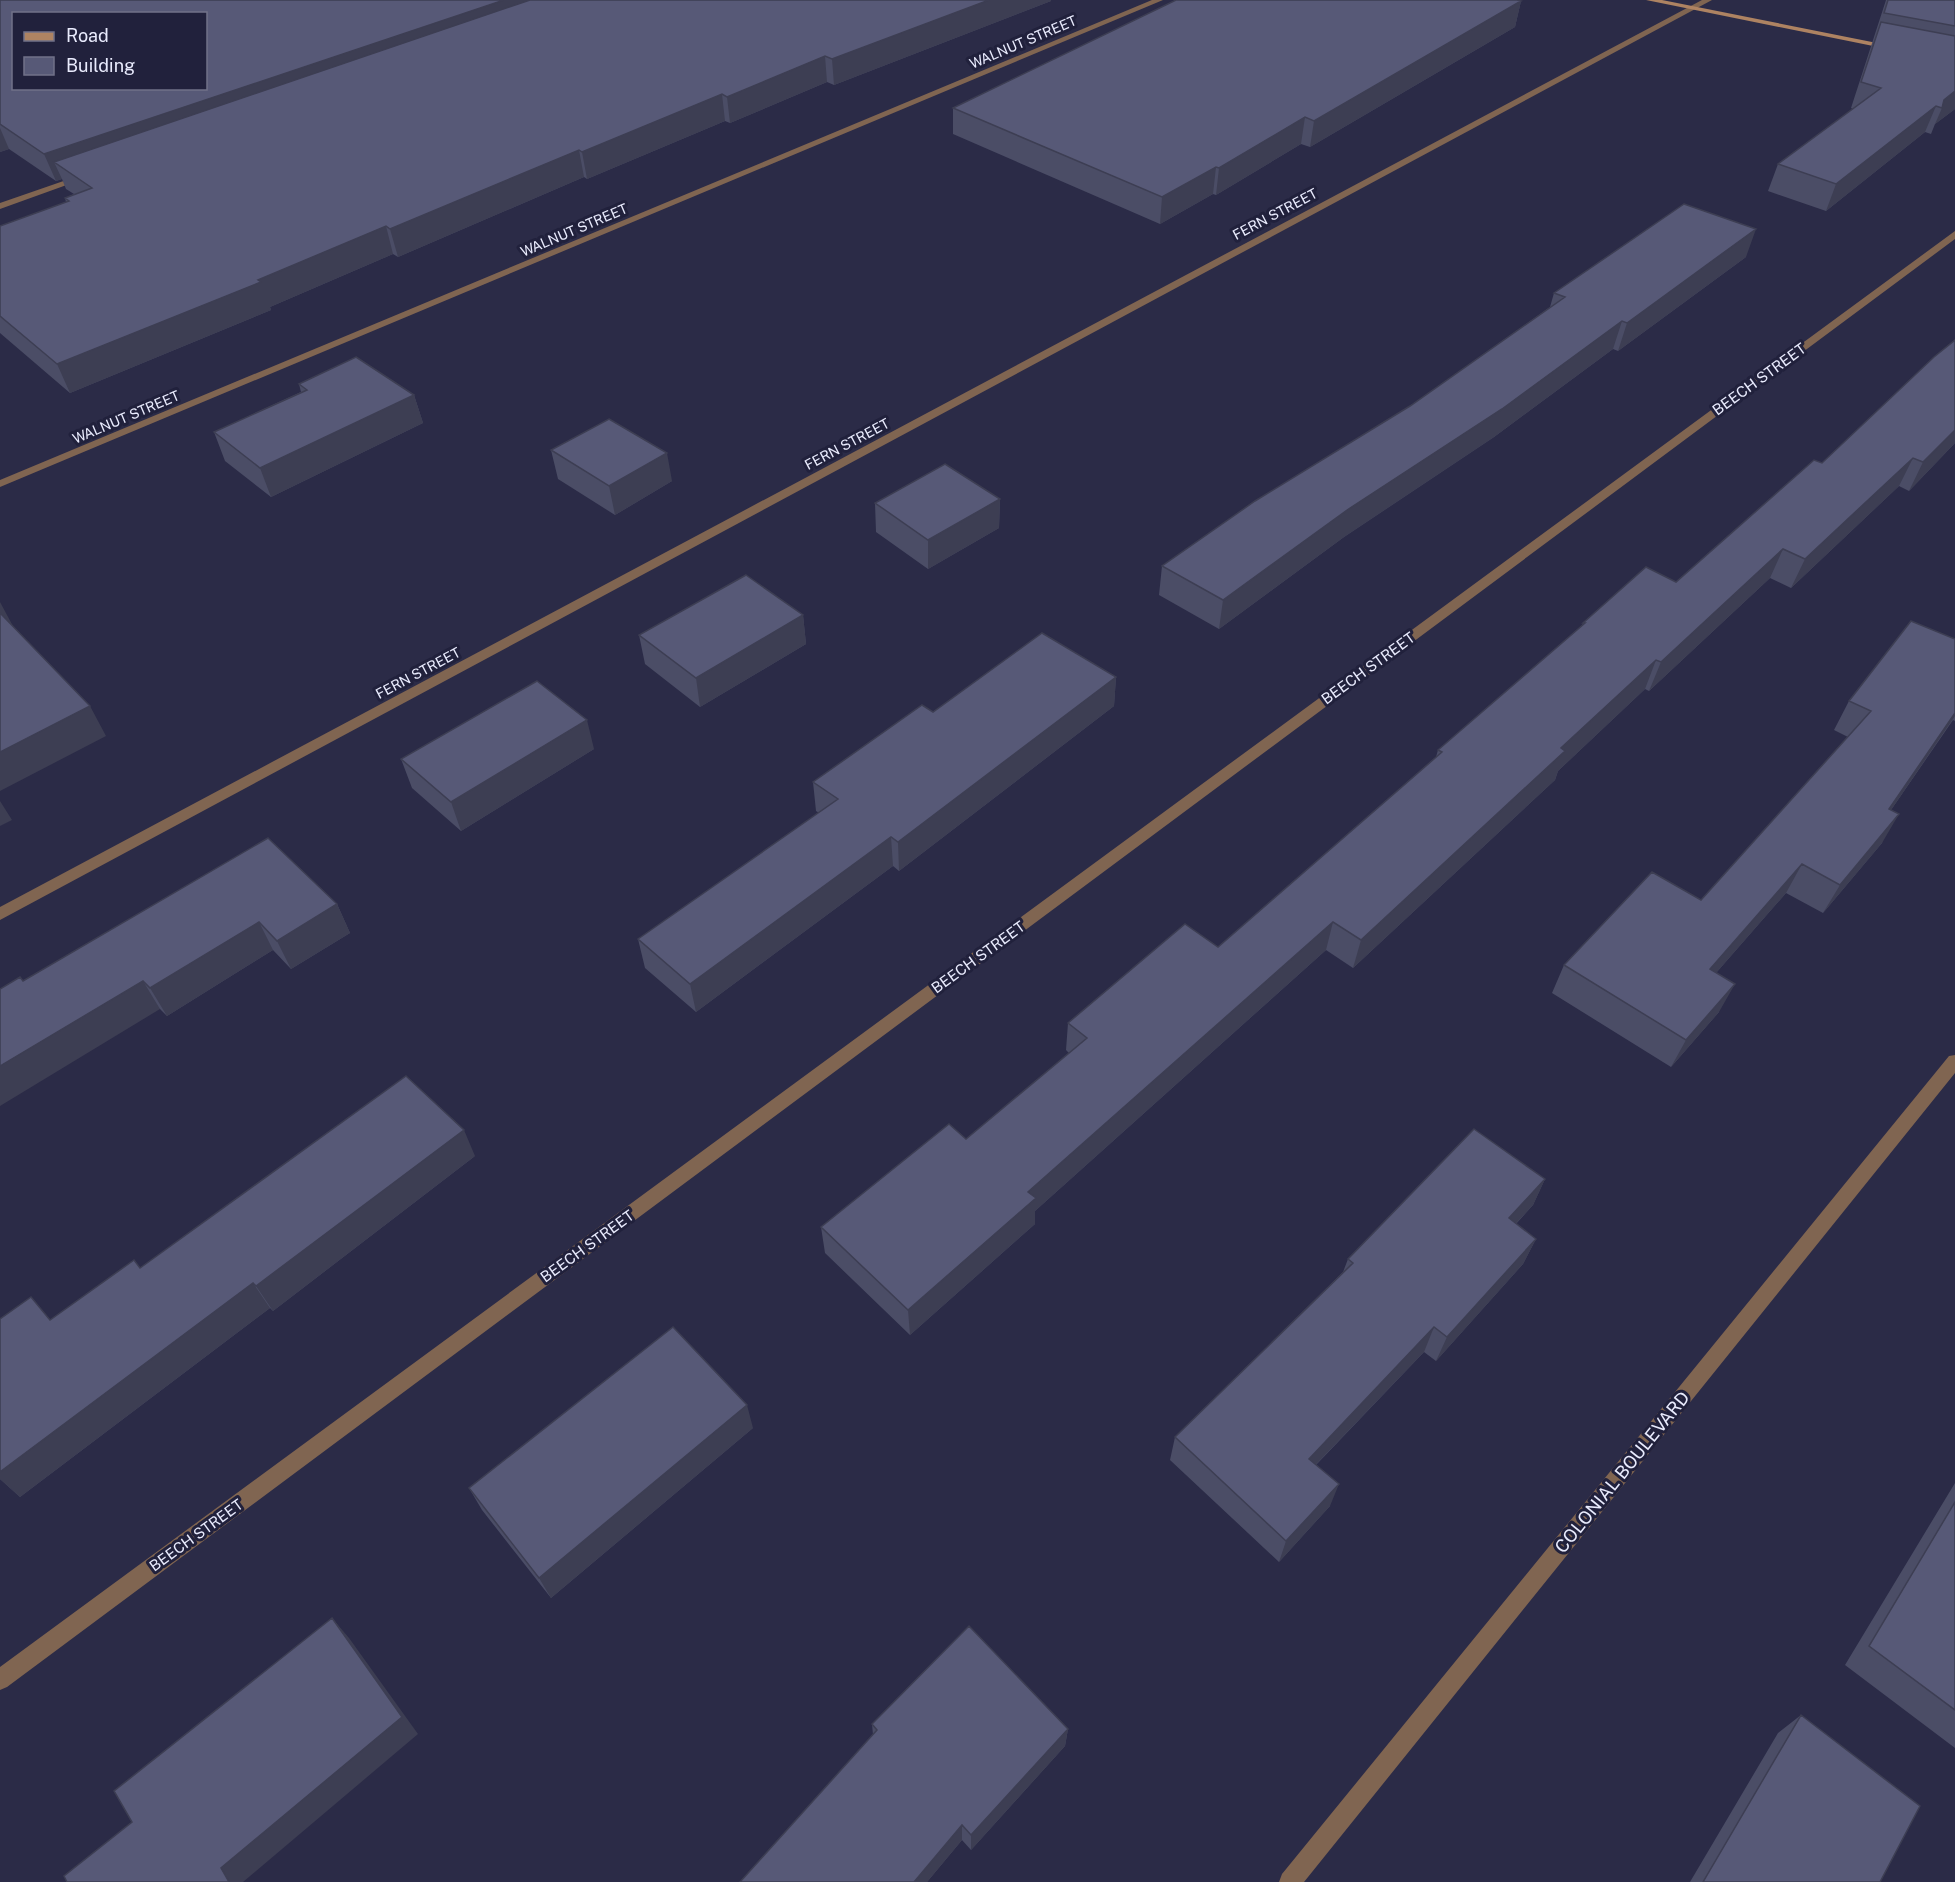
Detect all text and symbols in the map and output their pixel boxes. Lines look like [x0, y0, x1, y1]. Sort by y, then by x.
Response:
legend [12, 12, 207, 90]
street label: WALNUT STREET [967, 12, 1079, 72]
text: Road [66, 25, 109, 46]
text: Building [66, 55, 135, 76]
street label: FERN STREET [1230, 185, 1320, 243]
street label: WALNUT STREET [518, 200, 630, 260]
street label: BEECH STREET [1709, 339, 1809, 419]
street label: WALNUT STREET [70, 387, 182, 447]
street label: FERN STREET [802, 415, 892, 473]
street label: BEECH STREET [1318, 628, 1418, 708]
street label: FERN STREET [373, 644, 463, 702]
street label: BEECH STREET [928, 917, 1028, 997]
street label: BEECH STREET [537, 1206, 637, 1286]
street label: COLONIAL BOULEVARD [1550, 1387, 1694, 1557]
street label: BEECH STREET [146, 1495, 246, 1575]

